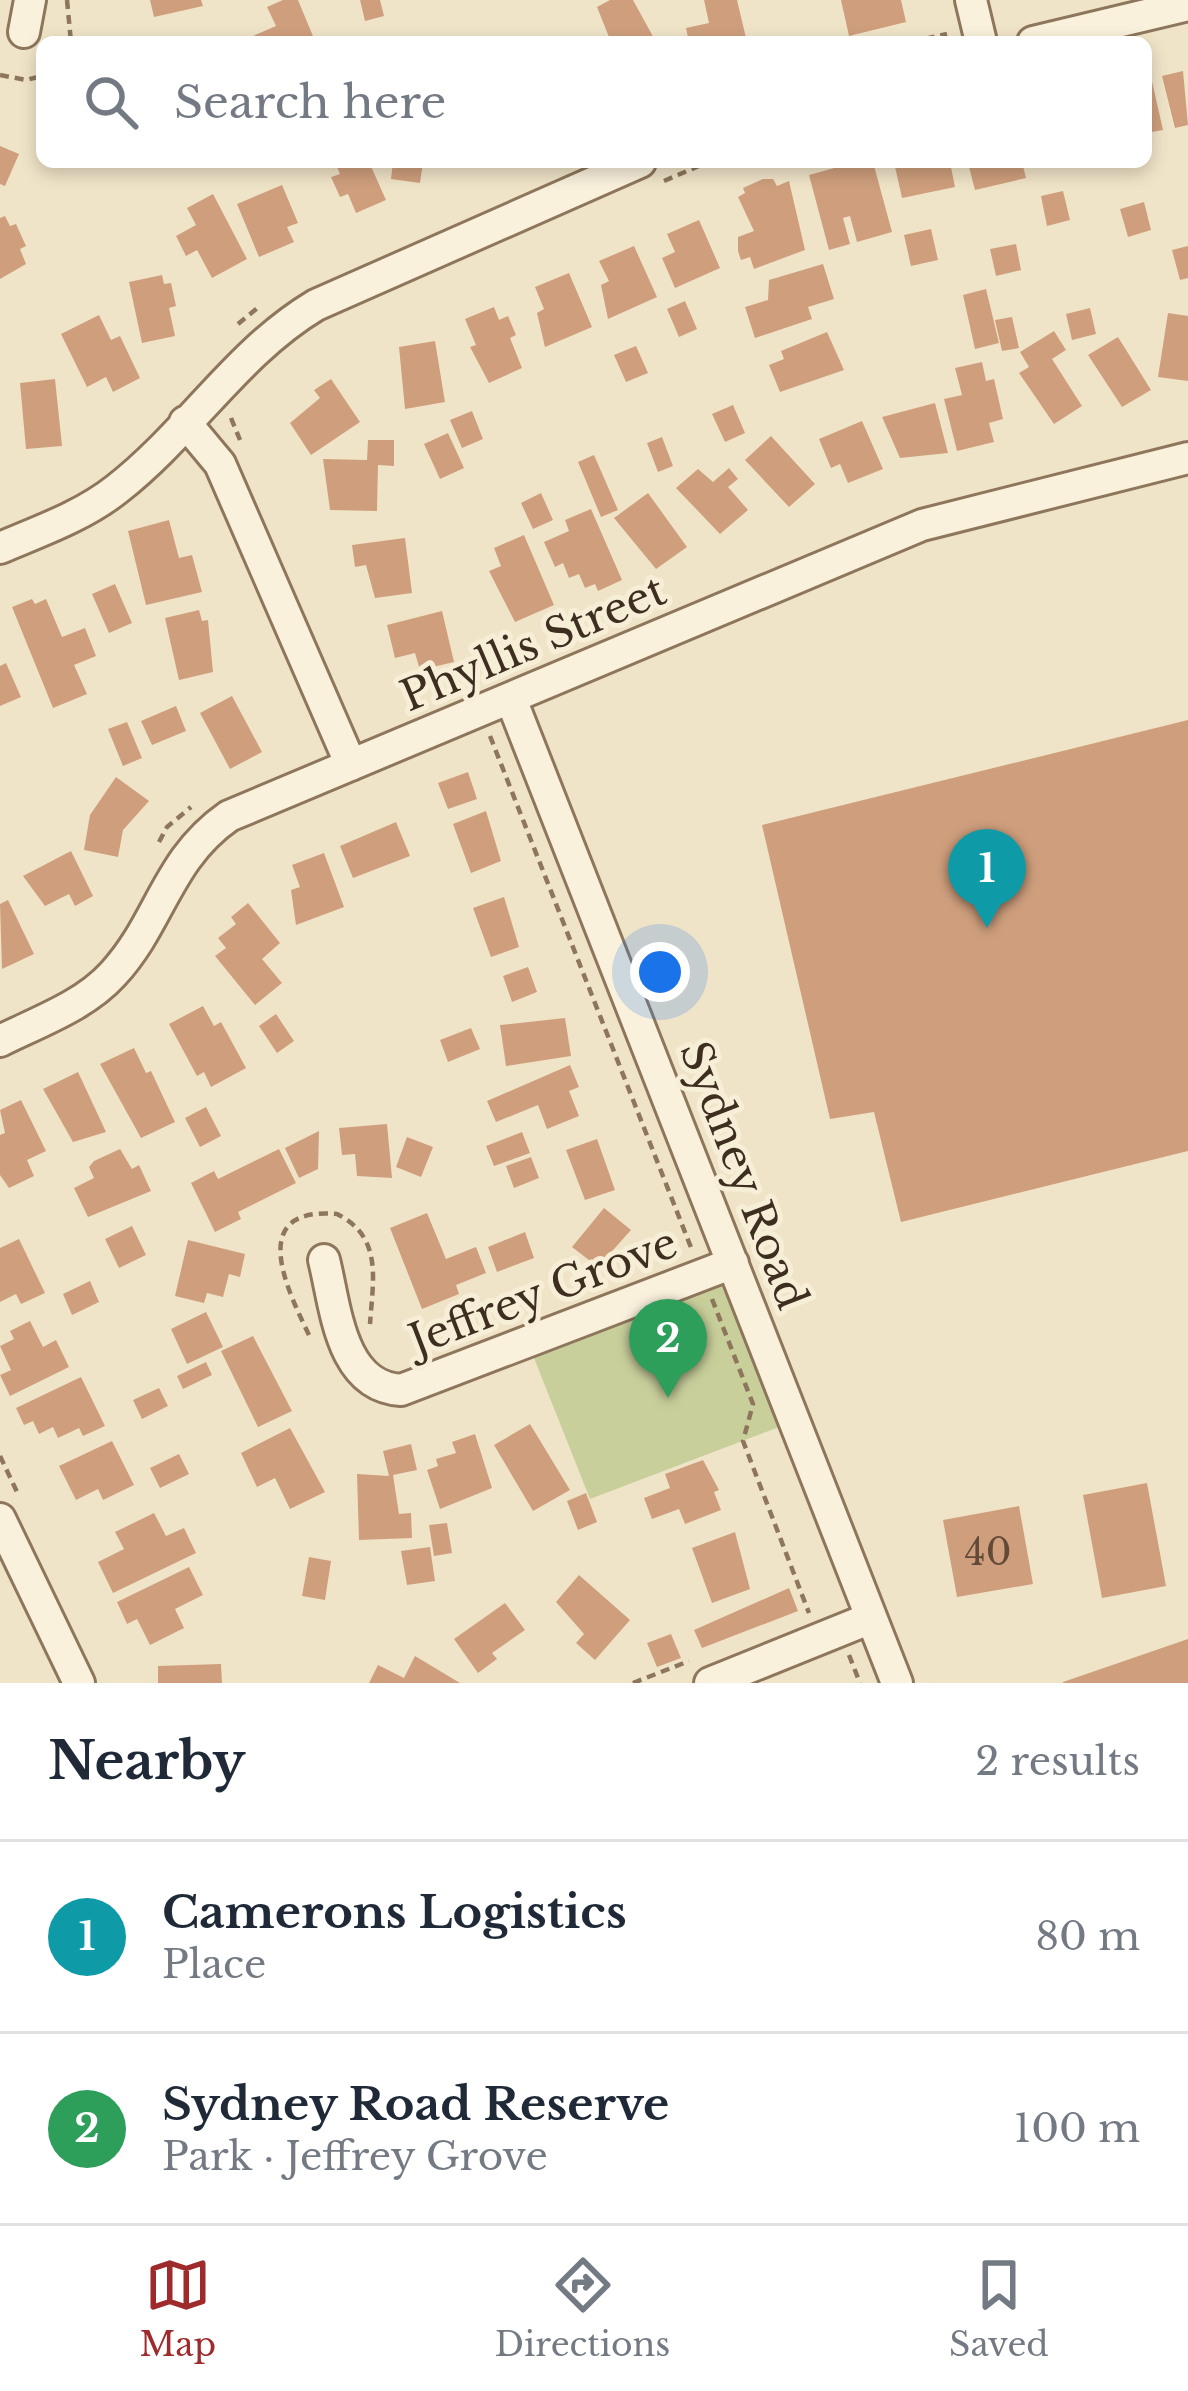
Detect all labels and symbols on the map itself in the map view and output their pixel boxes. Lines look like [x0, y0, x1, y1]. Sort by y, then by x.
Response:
street label: Phyllis Street [393, 564, 673, 722]
pin: 1 [948, 829, 1026, 928]
your location [630, 942, 690, 1002]
street label: Sydney Road [669, 1034, 819, 1316]
street label: Jeffrey Grove [397, 1216, 684, 1368]
pin: 2 [629, 1299, 707, 1398]
house number: 40 [965, 1530, 1011, 1575]

